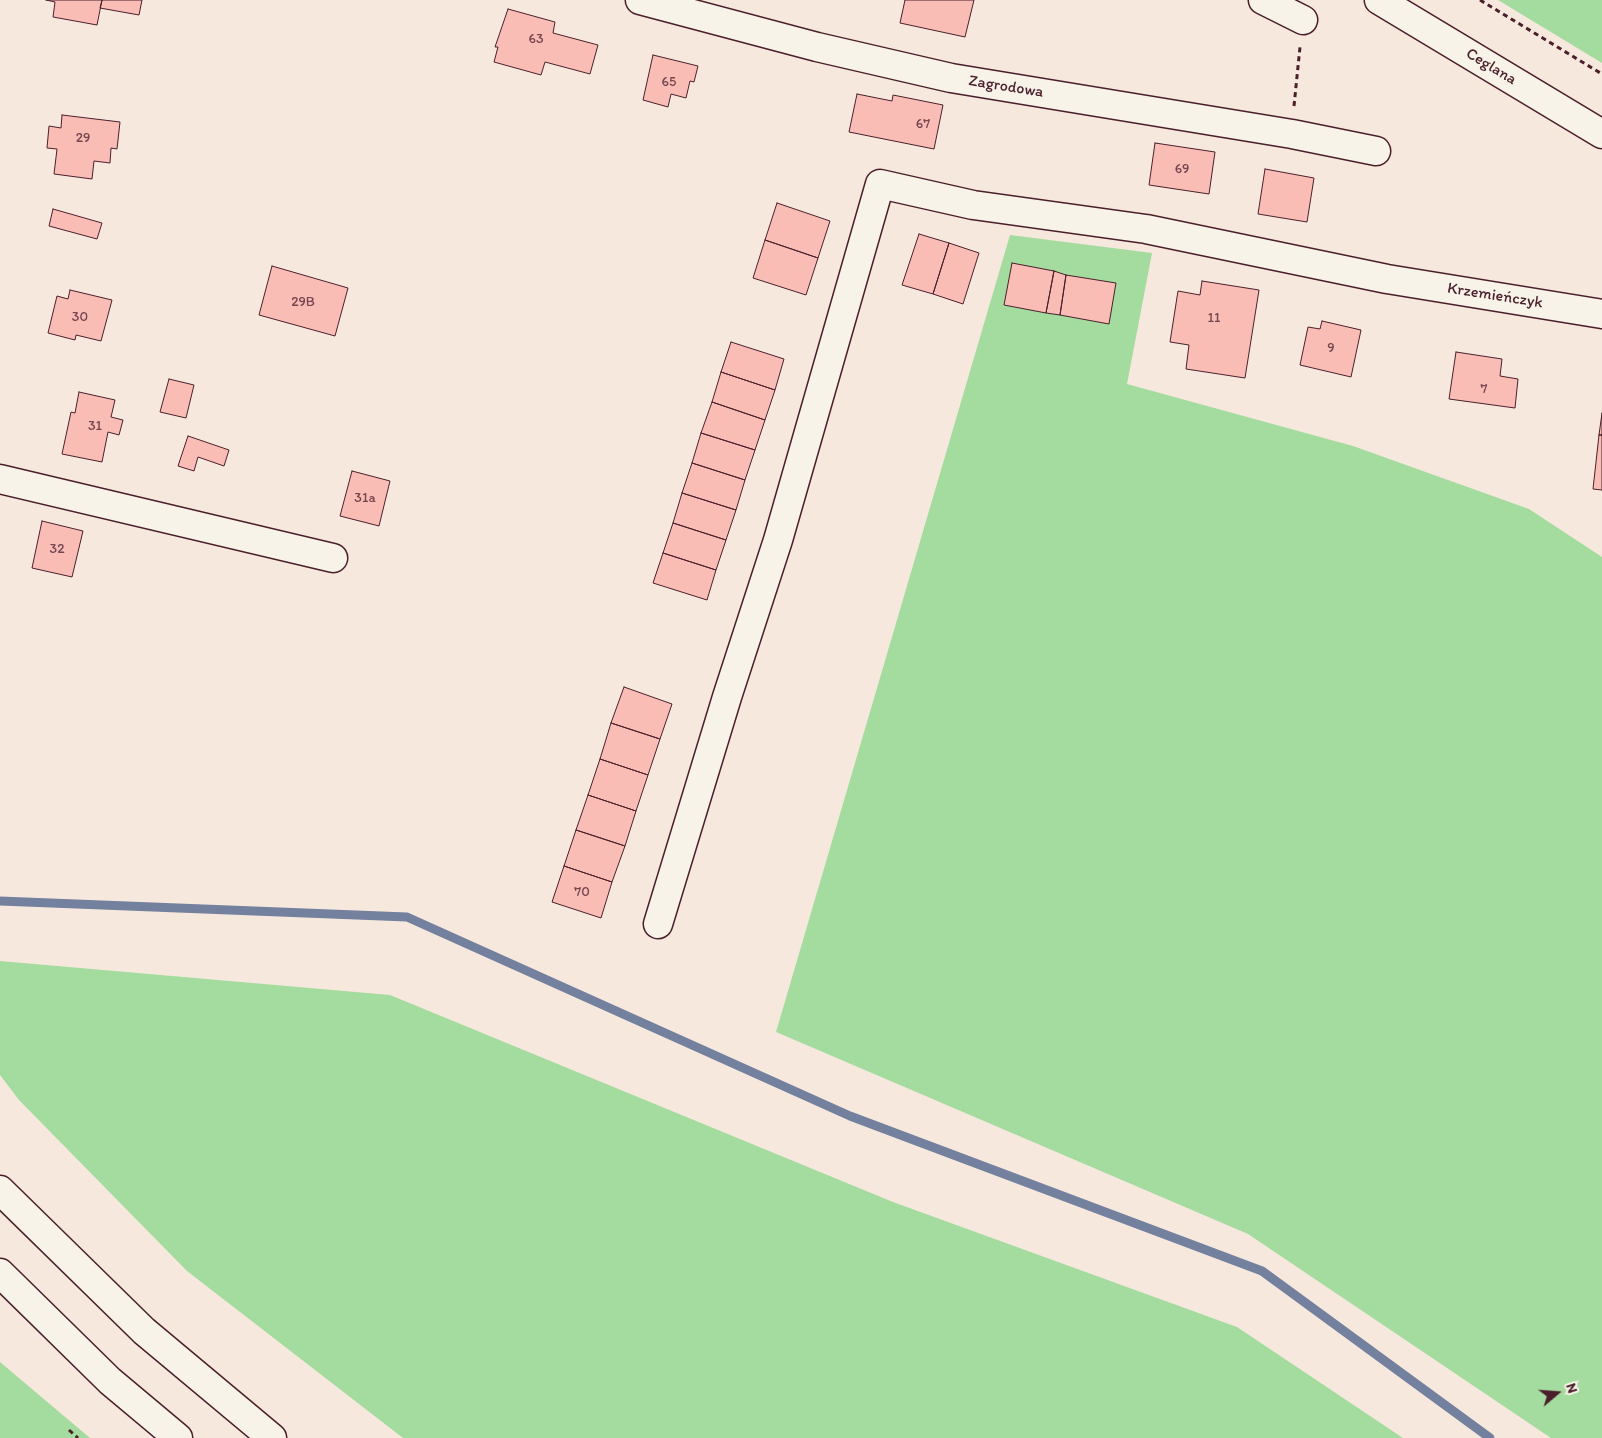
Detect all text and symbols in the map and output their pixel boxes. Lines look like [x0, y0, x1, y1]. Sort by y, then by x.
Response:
house number: 63 [528, 31, 544, 47]
street label: Ceglana [1462, 44, 1520, 90]
street label: Zagrodowa [967, 72, 1045, 102]
house number: 65 [662, 74, 676, 90]
house number: 67 [916, 116, 930, 132]
house number: 29 [76, 130, 90, 146]
house number: 69 [1175, 161, 1189, 177]
street label: Krzemieńczyk [1446, 279, 1544, 313]
house number: 29B [291, 294, 315, 310]
house number: 30 [72, 309, 88, 325]
house number: 11 [1208, 310, 1220, 326]
house number: 9 [1327, 340, 1335, 356]
house number: 7 [1481, 381, 1487, 397]
house number: 31 [88, 418, 102, 434]
house number: 31a [354, 490, 376, 506]
house number: 32 [50, 541, 64, 557]
house number: 70 [574, 884, 590, 900]
north arrow [1532, 1368, 1582, 1418]
text: N [1562, 1381, 1581, 1395]

